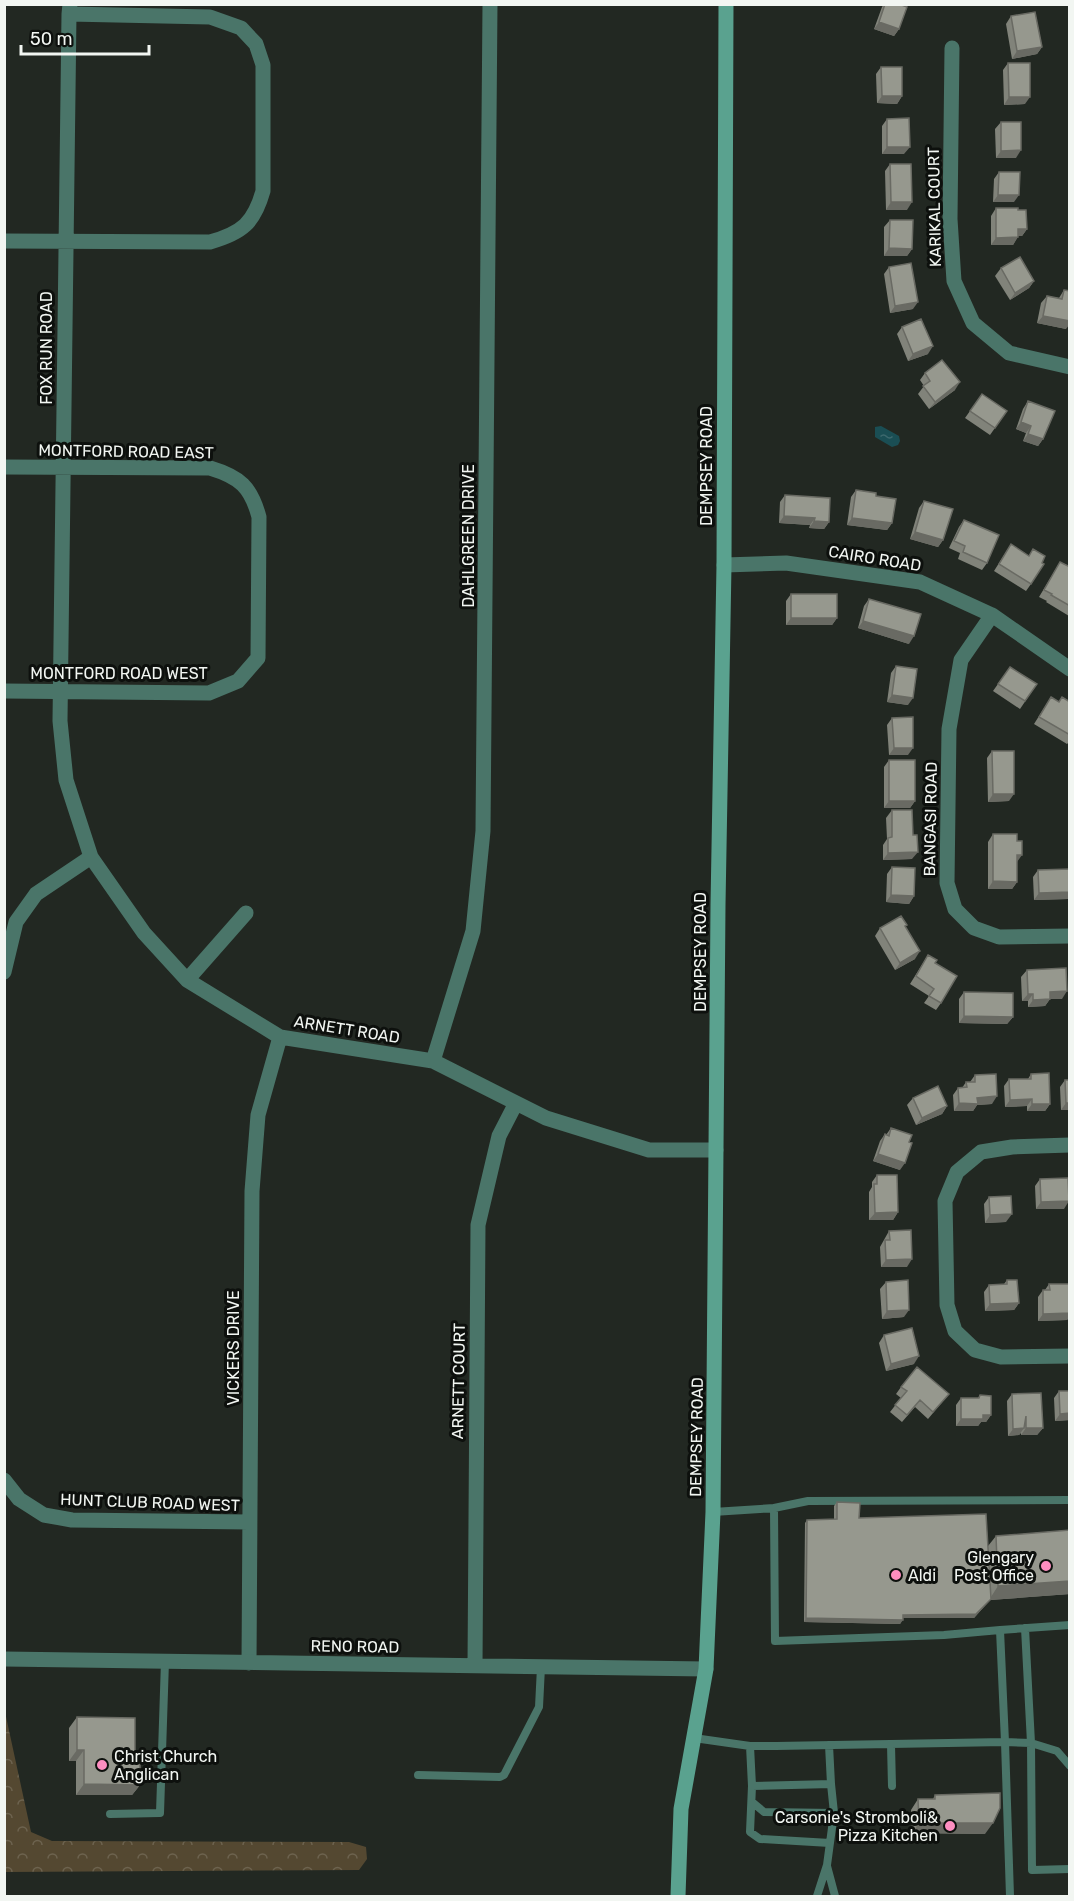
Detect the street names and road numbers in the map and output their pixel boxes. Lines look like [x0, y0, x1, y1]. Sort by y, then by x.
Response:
street label: KARIKAL COURT [924, 147, 945, 267]
street label: FOX RUN ROAD [37, 291, 56, 405]
street label: DEMPSEY ROAD [697, 406, 716, 526]
street label: MONTFORD ROAD EAST [38, 440, 214, 463]
street label: DAHLGREEN DRIVE [459, 464, 478, 608]
street label: CAIRO ROAD [827, 542, 923, 575]
street label: MONTFORD ROAD WEST [30, 664, 208, 683]
street label: BANGASI ROAD [920, 761, 941, 877]
street label: DEMPSEY ROAD [691, 892, 710, 1012]
street label: ARNETT ROAD [293, 1012, 401, 1047]
street label: VICKERS DRIVE [224, 1290, 243, 1406]
street label: ARNETT COURT [448, 1323, 469, 1439]
street label: DEMPSEY ROAD [686, 1377, 707, 1497]
street label: HUNT CLUB ROAD WEST [60, 1490, 240, 1515]
street label: RENO ROAD [310, 1636, 400, 1657]

